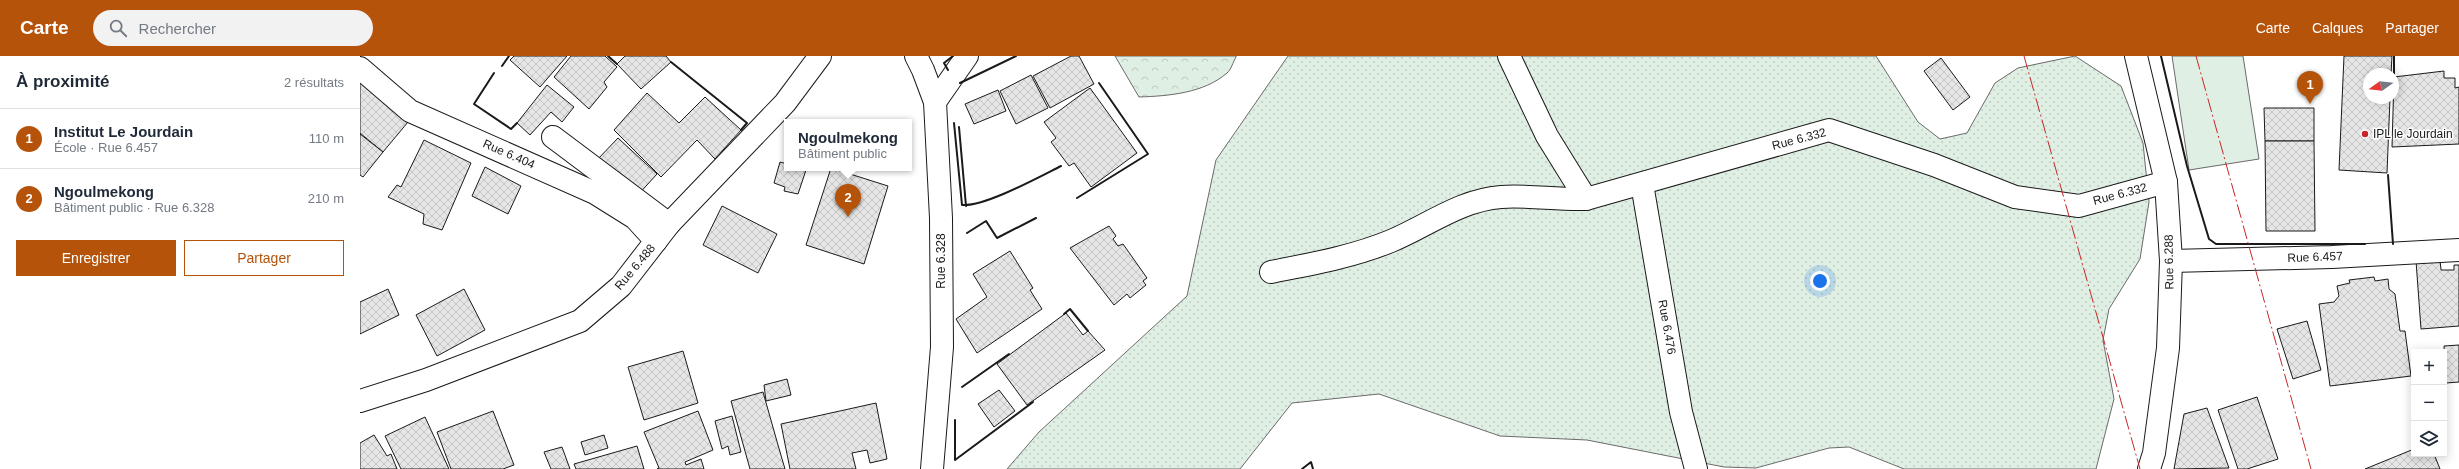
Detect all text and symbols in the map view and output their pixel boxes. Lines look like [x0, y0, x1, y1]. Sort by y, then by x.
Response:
search box [93, 10, 373, 46]
text: Carte [20, 17, 69, 38]
icon: search [107, 17, 129, 39]
text: Rechercher [139, 20, 216, 37]
text: Carte [2256, 20, 2290, 36]
text: Calques [2312, 20, 2363, 36]
text: Partager [2385, 20, 2439, 36]
north arrow [2363, 68, 2399, 104]
pin: 1 [2297, 71, 2323, 104]
text: À proximité [16, 72, 110, 91]
text: 2 résultats [284, 75, 344, 90]
popup [784, 119, 912, 171]
text: Institut Le Jourdain [54, 123, 193, 140]
street label: Rue 6.332 [1770, 125, 1828, 153]
place label: IPL le Jourdain [2373, 127, 2453, 141]
text: Ngoulmekong [798, 129, 898, 146]
marker: IPL le Jourdain [2360, 129, 2370, 139]
text: 1 [25, 131, 33, 146]
text: 110 m [309, 131, 344, 146]
street label: Rue 6.404 [481, 136, 537, 172]
text: École · Rue 6.457 [54, 140, 158, 155]
text: Bâtiment public [798, 146, 887, 161]
street label: Rue 6.332 [2091, 180, 2149, 208]
text: Ngoulmekong [54, 183, 154, 200]
pin: 2 [835, 184, 861, 217]
text: 2 [25, 191, 33, 206]
text: 210 m [308, 191, 344, 206]
text: Bâtiment public · Rue 6.328 [54, 200, 214, 215]
street label: Rue 6.328 [934, 233, 948, 289]
street label: Rue 6.288 [2162, 234, 2176, 290]
button: Enregistrer [16, 240, 176, 276]
button: Partager [184, 240, 344, 276]
street label: Rue 6.488 [612, 241, 658, 293]
street label: Rue 6.457 [2287, 249, 2343, 265]
your location [1810, 271, 1830, 291]
street label: Rue 6.476 [1655, 299, 1679, 356]
map controls [2411, 349, 2447, 457]
button: + [2411, 349, 2447, 385]
button: − [2411, 385, 2447, 421]
button: layers [2411, 421, 2447, 457]

